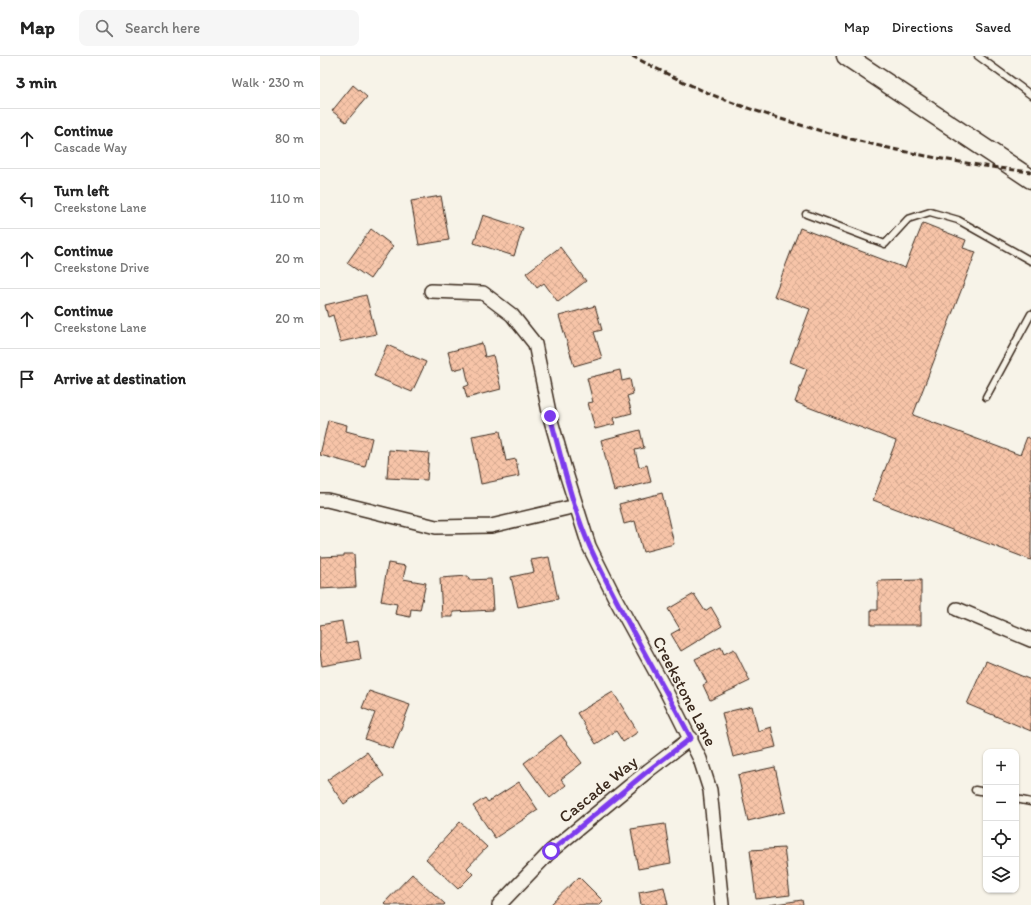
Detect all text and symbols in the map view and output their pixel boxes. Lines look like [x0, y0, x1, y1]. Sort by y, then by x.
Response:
search box [79, 10, 359, 46]
text: Map [20, 16, 55, 39]
icon: search [93, 17, 115, 39]
text: Search here [125, 19, 200, 37]
text: Map [844, 19, 870, 36]
text: Directions [892, 19, 953, 36]
text: Saved [975, 19, 1011, 36]
text: 3 min [16, 72, 57, 92]
text: Walk · 230 m [232, 75, 304, 90]
text: Continue [54, 122, 113, 140]
icon: ahead [16, 128, 38, 150]
text: 80 m [275, 131, 304, 146]
text: Cascade Way [54, 140, 127, 155]
text: Turn left [54, 182, 109, 200]
icon: left [16, 188, 38, 210]
text: 110 m [270, 191, 304, 206]
text: Creekstone Lane [54, 200, 146, 215]
text: Continue [54, 242, 113, 260]
icon: ahead [16, 248, 38, 270]
text: 20 m [275, 251, 304, 266]
text: Creekstone Drive [54, 260, 149, 275]
text: Continue [54, 302, 113, 320]
icon: ahead [16, 308, 38, 330]
text: 20 m [275, 311, 304, 326]
text: Creekstone Lane [54, 320, 146, 335]
icon: arrive [16, 368, 38, 390]
text: Arrive at destination [54, 370, 186, 388]
route end [541, 407, 559, 425]
street label: Creekstone Lane [649, 633, 721, 749]
map controls [983, 749, 1019, 893]
button: + [983, 749, 1019, 785]
street label: Cascade Way [555, 751, 641, 827]
button: − [983, 785, 1019, 821]
button: locate [983, 821, 1019, 857]
route start [542, 842, 560, 860]
button: layers [983, 857, 1019, 893]

